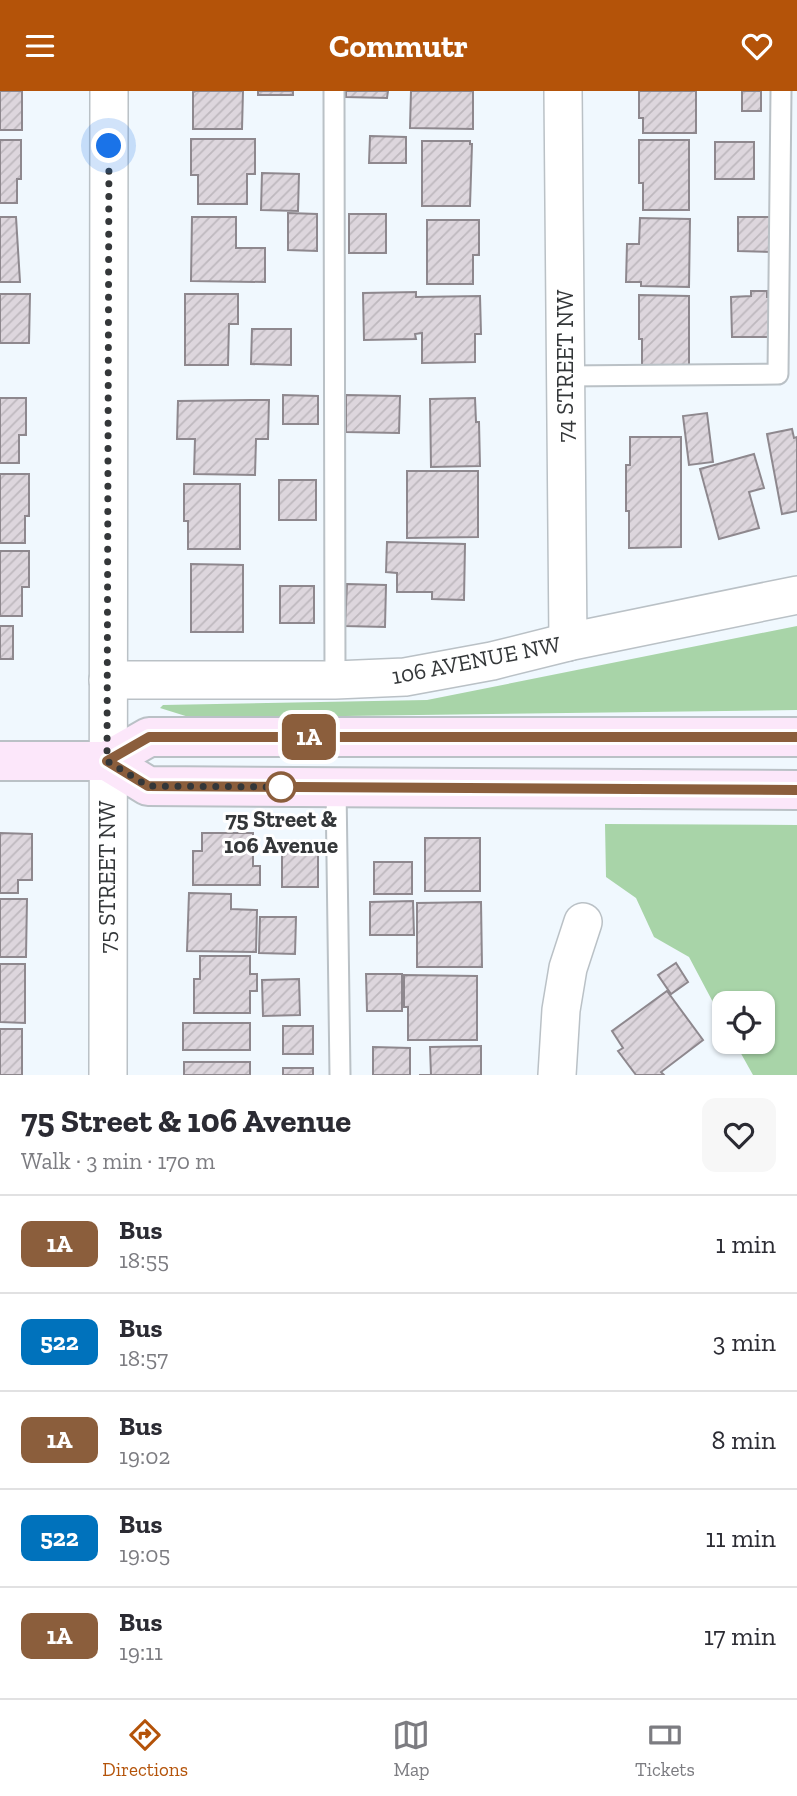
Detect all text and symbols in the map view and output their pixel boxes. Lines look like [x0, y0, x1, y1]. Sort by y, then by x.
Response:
icon: menu [21, 27, 59, 65]
text: Commutr [329, 27, 468, 65]
icon: heart [738, 27, 776, 65]
your location [91, 128, 126, 163]
street label: 74 STREET NW [551, 289, 579, 443]
street label: 106 AVENUE NW [389, 630, 563, 690]
line badge: 1A [278, 714, 340, 760]
text: 1A [296, 722, 322, 751]
marker: 75 Street & 106 Avenue [266, 772, 296, 802]
street label: 75 STREET NW [93, 800, 121, 954]
place label: 75 Street & 106 Avenue [224, 805, 338, 859]
map controls [712, 991, 775, 1054]
button: locate [712, 991, 775, 1054]
button: heart [702, 1098, 776, 1172]
text: 75 Street & 106 Avenue [21, 1101, 351, 1140]
text: Walk · 3 min · 170 m [21, 1147, 215, 1175]
text: Bus [119, 1214, 162, 1246]
text: 1 min [715, 1228, 776, 1260]
text: 1A [46, 1229, 73, 1258]
text: 18:55 [119, 1246, 169, 1274]
text: Bus [119, 1312, 162, 1344]
text: 3 min [713, 1326, 776, 1358]
text: 522 [40, 1327, 79, 1356]
text: 18:57 [119, 1344, 168, 1372]
text: Bus [119, 1410, 162, 1442]
text: 8 min [711, 1424, 776, 1456]
text: 1A [46, 1425, 73, 1454]
text: 19:02 [119, 1442, 170, 1470]
text: Bus [119, 1508, 162, 1540]
text: 11 min [705, 1522, 776, 1554]
text: 522 [40, 1523, 79, 1552]
text: 19:05 [119, 1540, 170, 1568]
text: Bus [119, 1606, 162, 1638]
text: 17 min [704, 1620, 776, 1652]
text: 1A [46, 1621, 73, 1650]
text: 19:11 [119, 1638, 163, 1666]
tab: Directions [102, 1716, 188, 1781]
tab: Map [392, 1716, 430, 1781]
tab: Tickets [635, 1716, 695, 1781]

